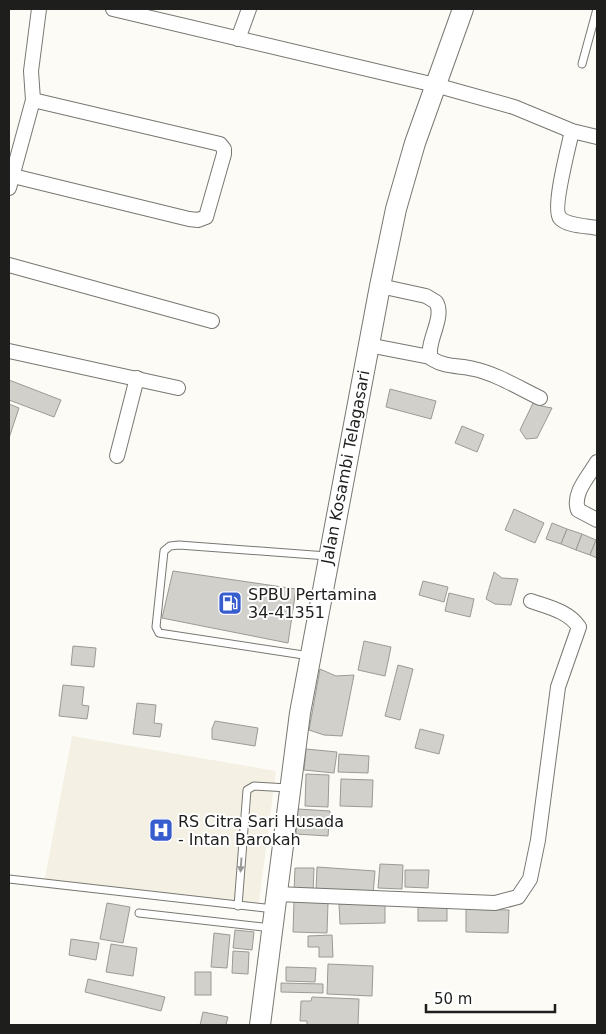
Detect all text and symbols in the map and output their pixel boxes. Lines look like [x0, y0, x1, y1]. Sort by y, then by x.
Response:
street label: Jalan Kosambi Telagasari [317, 369, 374, 567]
place label: SPBU Pertamina 34-41351 [248, 585, 377, 622]
fuel station icon: SPBU Pertamina 34-41351 [217, 590, 243, 616]
place label: RS Citra Sari Husada - Intan Barokah [178, 812, 344, 849]
hospital icon: RS Citra Sari Husada - Intan Barokah [148, 817, 174, 843]
one-way arrow [236, 857, 244, 873]
scale bar [426, 982, 555, 1014]
text: 50 m [434, 990, 472, 1008]

